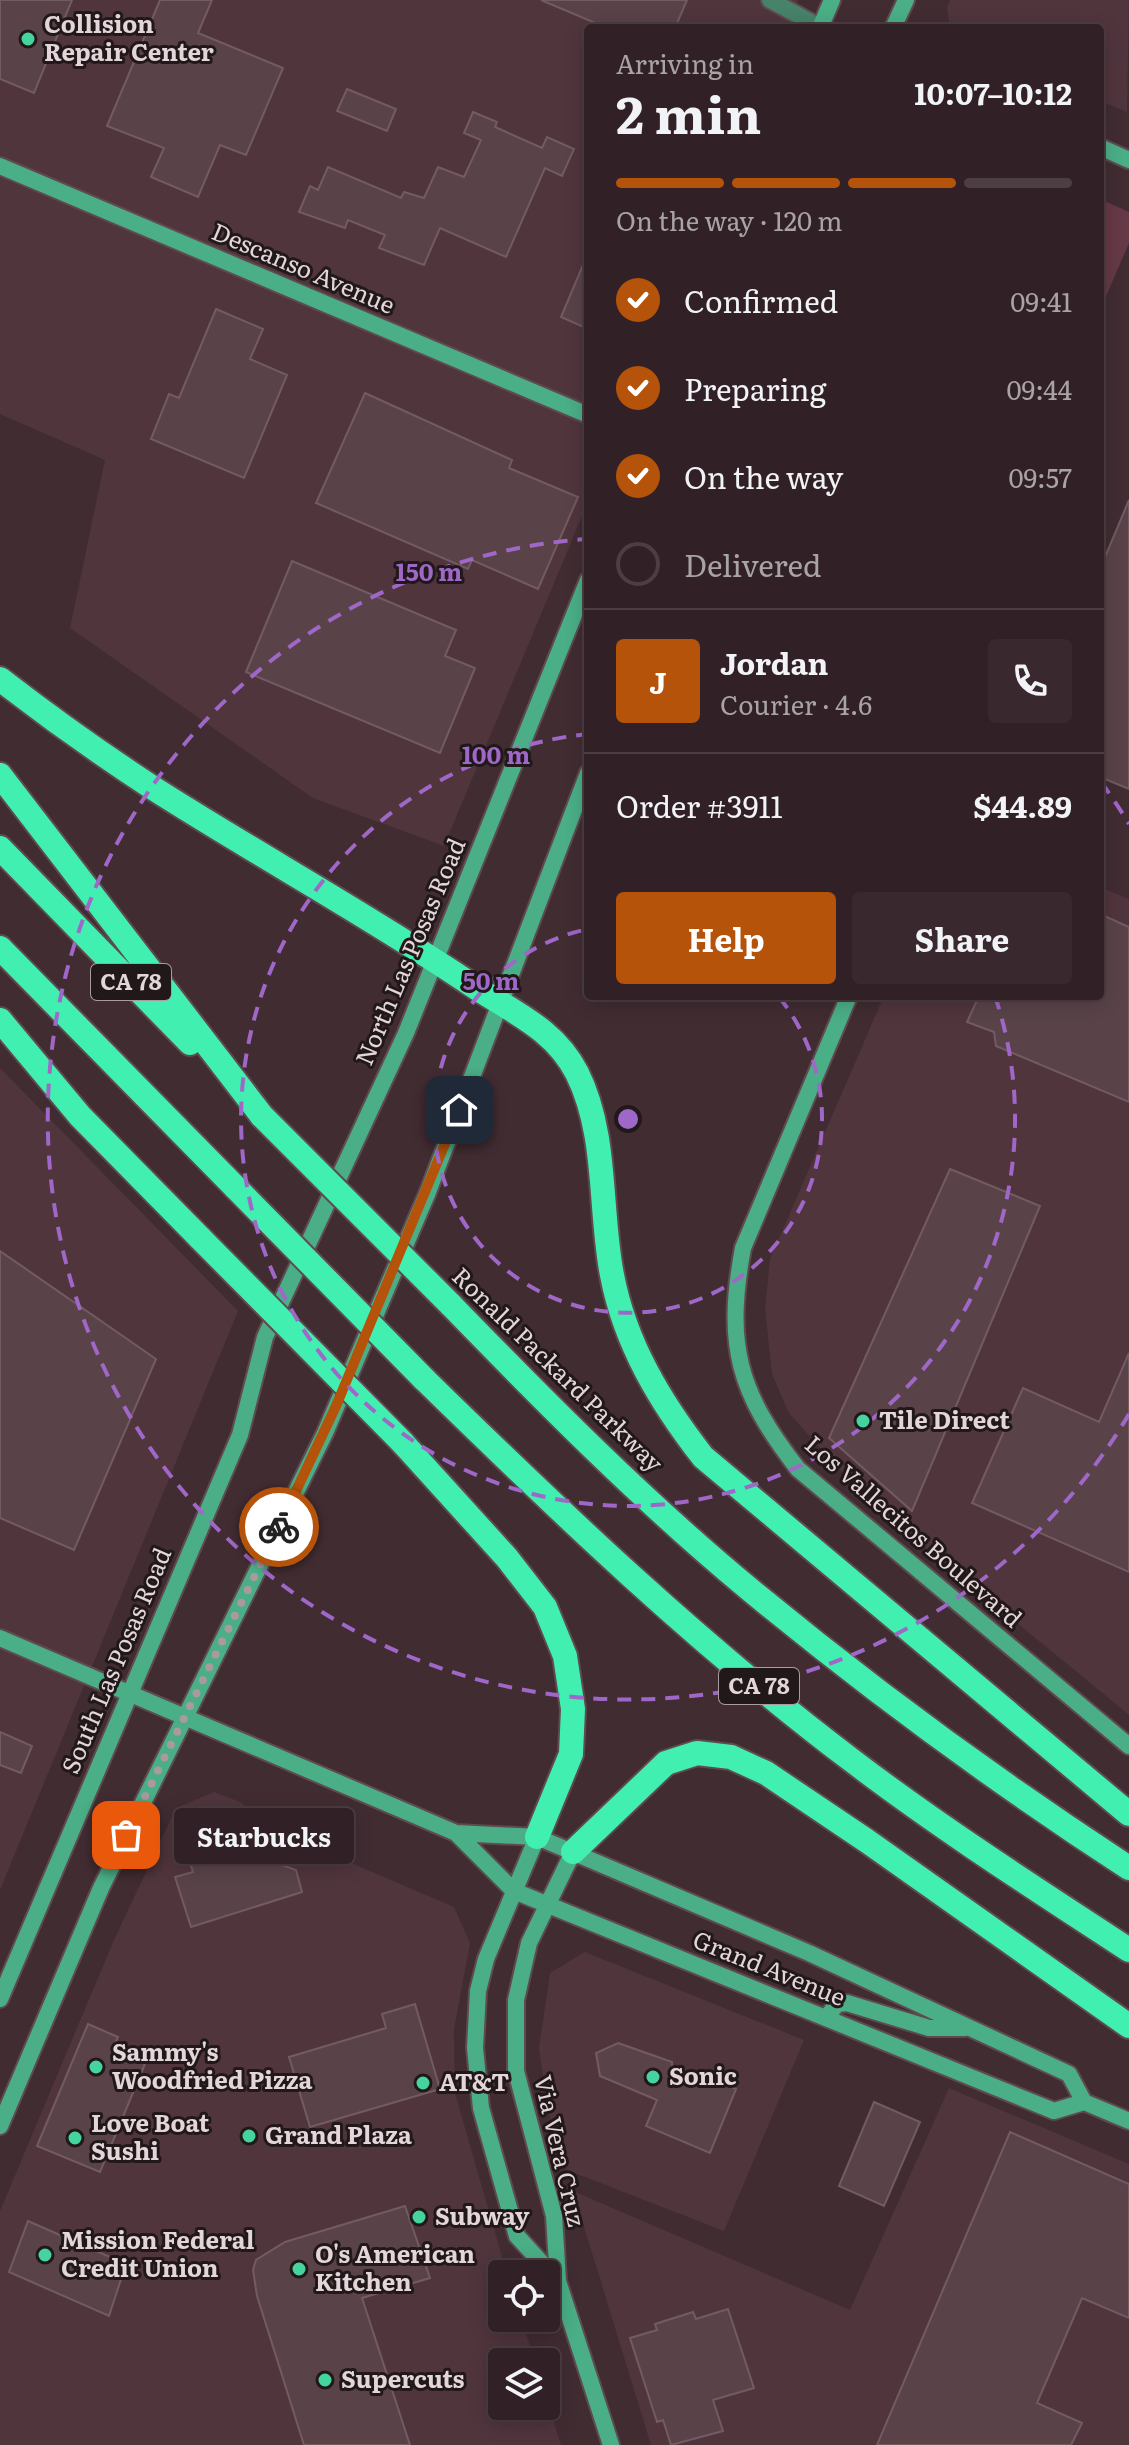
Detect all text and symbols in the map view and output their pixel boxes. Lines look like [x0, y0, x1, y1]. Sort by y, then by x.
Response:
place label: Collision Repair Center [44, 5, 214, 68]
marker: Collision Repair Center [19, 30, 37, 48]
text: Arriving in [616, 43, 754, 82]
text: 10:07–10:12 [914, 70, 1072, 114]
text: 2 min [616, 73, 761, 150]
text: On the way · 120 m [616, 200, 842, 239]
street label: Descanso Avenue [207, 212, 401, 321]
icon: check [616, 278, 660, 322]
text: Confirmed [684, 278, 838, 322]
text: 09:41 [1010, 281, 1072, 320]
icon: check [616, 366, 660, 410]
text: Preparing [684, 366, 826, 410]
text: 09:44 [1007, 369, 1072, 408]
icon: check [616, 454, 660, 498]
text: On the way [684, 454, 843, 498]
text: 09:57 [1008, 457, 1072, 496]
text: Delivered [684, 542, 821, 586]
text: 150 m [396, 553, 462, 588]
button: phone [988, 639, 1072, 723]
text: Jordan [720, 640, 828, 684]
text: J [649, 659, 667, 703]
text: Courier · 4.6 [720, 684, 872, 723]
text: 100 m [462, 736, 530, 771]
text: Order #3911 [616, 783, 783, 827]
text: $44.89 [973, 783, 1072, 827]
street label: North Las Posas Road [345, 832, 473, 1070]
button: Help [616, 892, 836, 984]
button: Share [852, 892, 1072, 984]
text: 50 m [463, 962, 519, 997]
road number: CA 78 [91, 964, 171, 1000]
pin [425, 1076, 493, 1144]
icon: home [437, 1088, 481, 1132]
centre of rings [614, 1105, 642, 1133]
street label: Ronald Packard Parkway [445, 1258, 672, 1479]
place label: Tile Direct [879, 1401, 1010, 1436]
marker: Tile Direct [854, 1412, 872, 1430]
street label: Los Vallecitos Boulevard [798, 1426, 1031, 1635]
courier [239, 1487, 319, 1567]
icon: bike [257, 1505, 301, 1549]
street label: South Las Posas Road [51, 1541, 178, 1778]
road number: CA 78 [719, 1668, 799, 1704]
pin [92, 1801, 160, 1869]
callout: Starbucks [174, 1807, 354, 1863]
icon: bag [104, 1813, 148, 1857]
text: Starbucks [197, 1816, 331, 1855]
street label: Grand Avenue [688, 1920, 851, 2013]
place label: Sammy's Woodfried Pizza [112, 2033, 313, 2096]
place label: Sonic [669, 2057, 737, 2092]
marker: Sammy's Woodfried Pizza [87, 2058, 105, 2076]
place label: AT&T [439, 2063, 509, 2098]
marker: Sonic [644, 2068, 662, 2086]
street label: Via Vera Cruz [527, 2071, 596, 2230]
marker: AT&T [414, 2074, 432, 2092]
place label: Love Boat Sushi [91, 2104, 210, 2167]
place label: Grand Plaza [265, 2116, 412, 2151]
marker: Grand Plaza [240, 2127, 258, 2145]
marker: Love Boat Sushi [66, 2129, 84, 2147]
place label: Subway [435, 2197, 530, 2232]
marker: Subway [410, 2208, 428, 2226]
place label: Mission Federal Credit Union [61, 2221, 255, 2284]
place label: O's American Kitchen [315, 2235, 475, 2298]
marker: Mission Federal Credit Union [36, 2246, 54, 2264]
marker: O's American Kitchen [290, 2260, 308, 2278]
map controls [488, 2260, 560, 2420]
button: locate [488, 2260, 560, 2332]
button: layers [488, 2348, 560, 2420]
place label: Supercuts [341, 2360, 465, 2395]
marker: Supercuts [316, 2371, 334, 2389]

